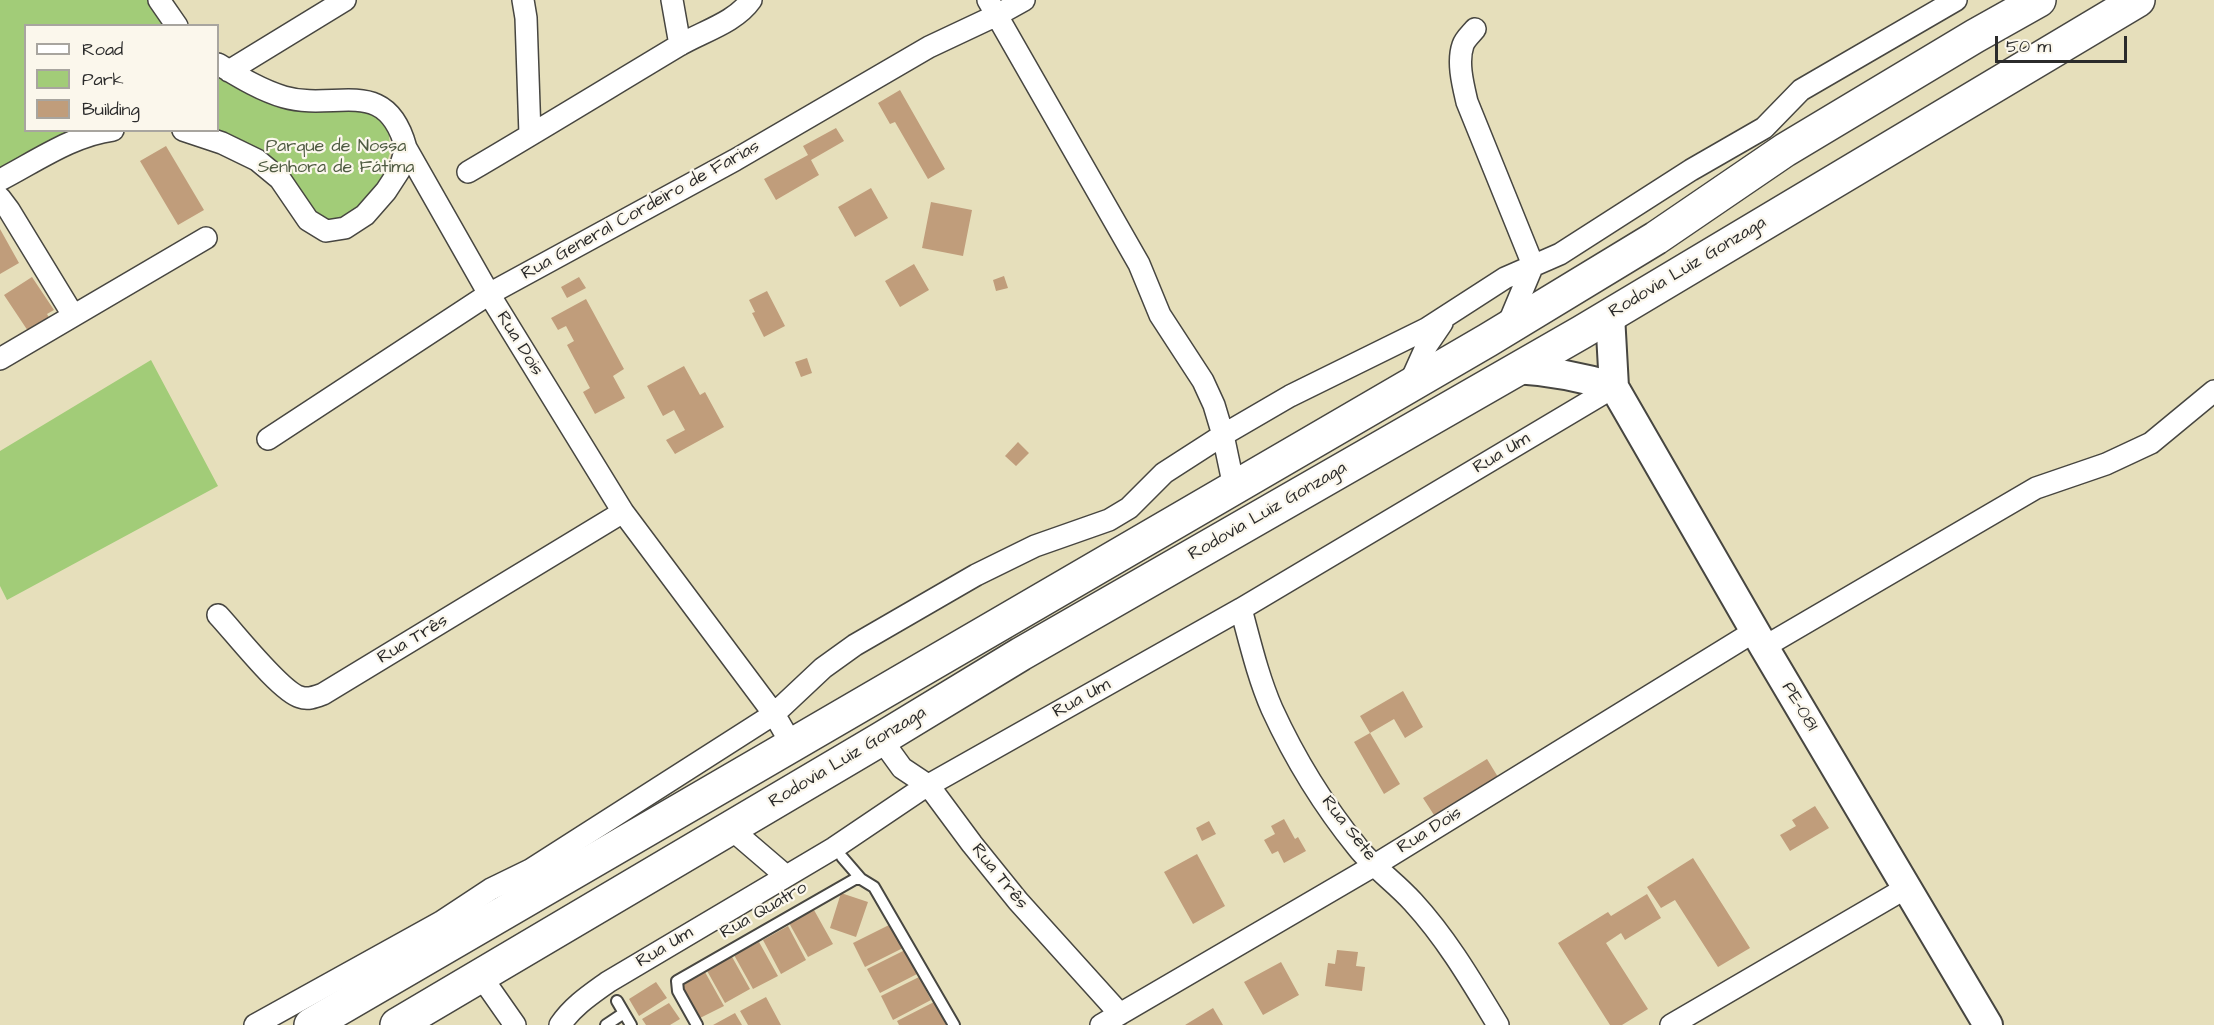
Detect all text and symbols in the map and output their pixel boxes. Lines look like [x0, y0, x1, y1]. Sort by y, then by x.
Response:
legend [24, 24, 219, 132]
scale bar [1998, 24, 2130, 62]
text: 50 m [2006, 34, 2051, 59]
text: Road [82, 37, 123, 62]
text: Park [82, 67, 124, 92]
text: Building [82, 97, 140, 122]
park label: Parque de Nossa Senhora de Fátima [258, 136, 414, 178]
street label: Rua General Cordeiro de Farias [518, 136, 764, 286]
street label: Rodovia Luiz Gonzaga [1606, 213, 1770, 323]
street label: Rua Dois [491, 308, 547, 380]
street label: Rua Um [1470, 429, 1534, 479]
street label: Rodovia Luiz Gonzaga [1185, 458, 1351, 566]
street label: Rua Três [374, 611, 452, 669]
street label: Rua Um [1049, 674, 1115, 724]
street label: PE-081 [1776, 679, 1822, 735]
street label: Rodovia Luiz Gonzaga [766, 703, 930, 813]
street label: Rua Sete [1316, 792, 1380, 866]
street label: Rua Dois [1394, 803, 1466, 859]
street label: Rua Três [966, 840, 1032, 914]
street label: Rua Quatro [717, 877, 811, 945]
street label: Rua Um [633, 923, 697, 973]

